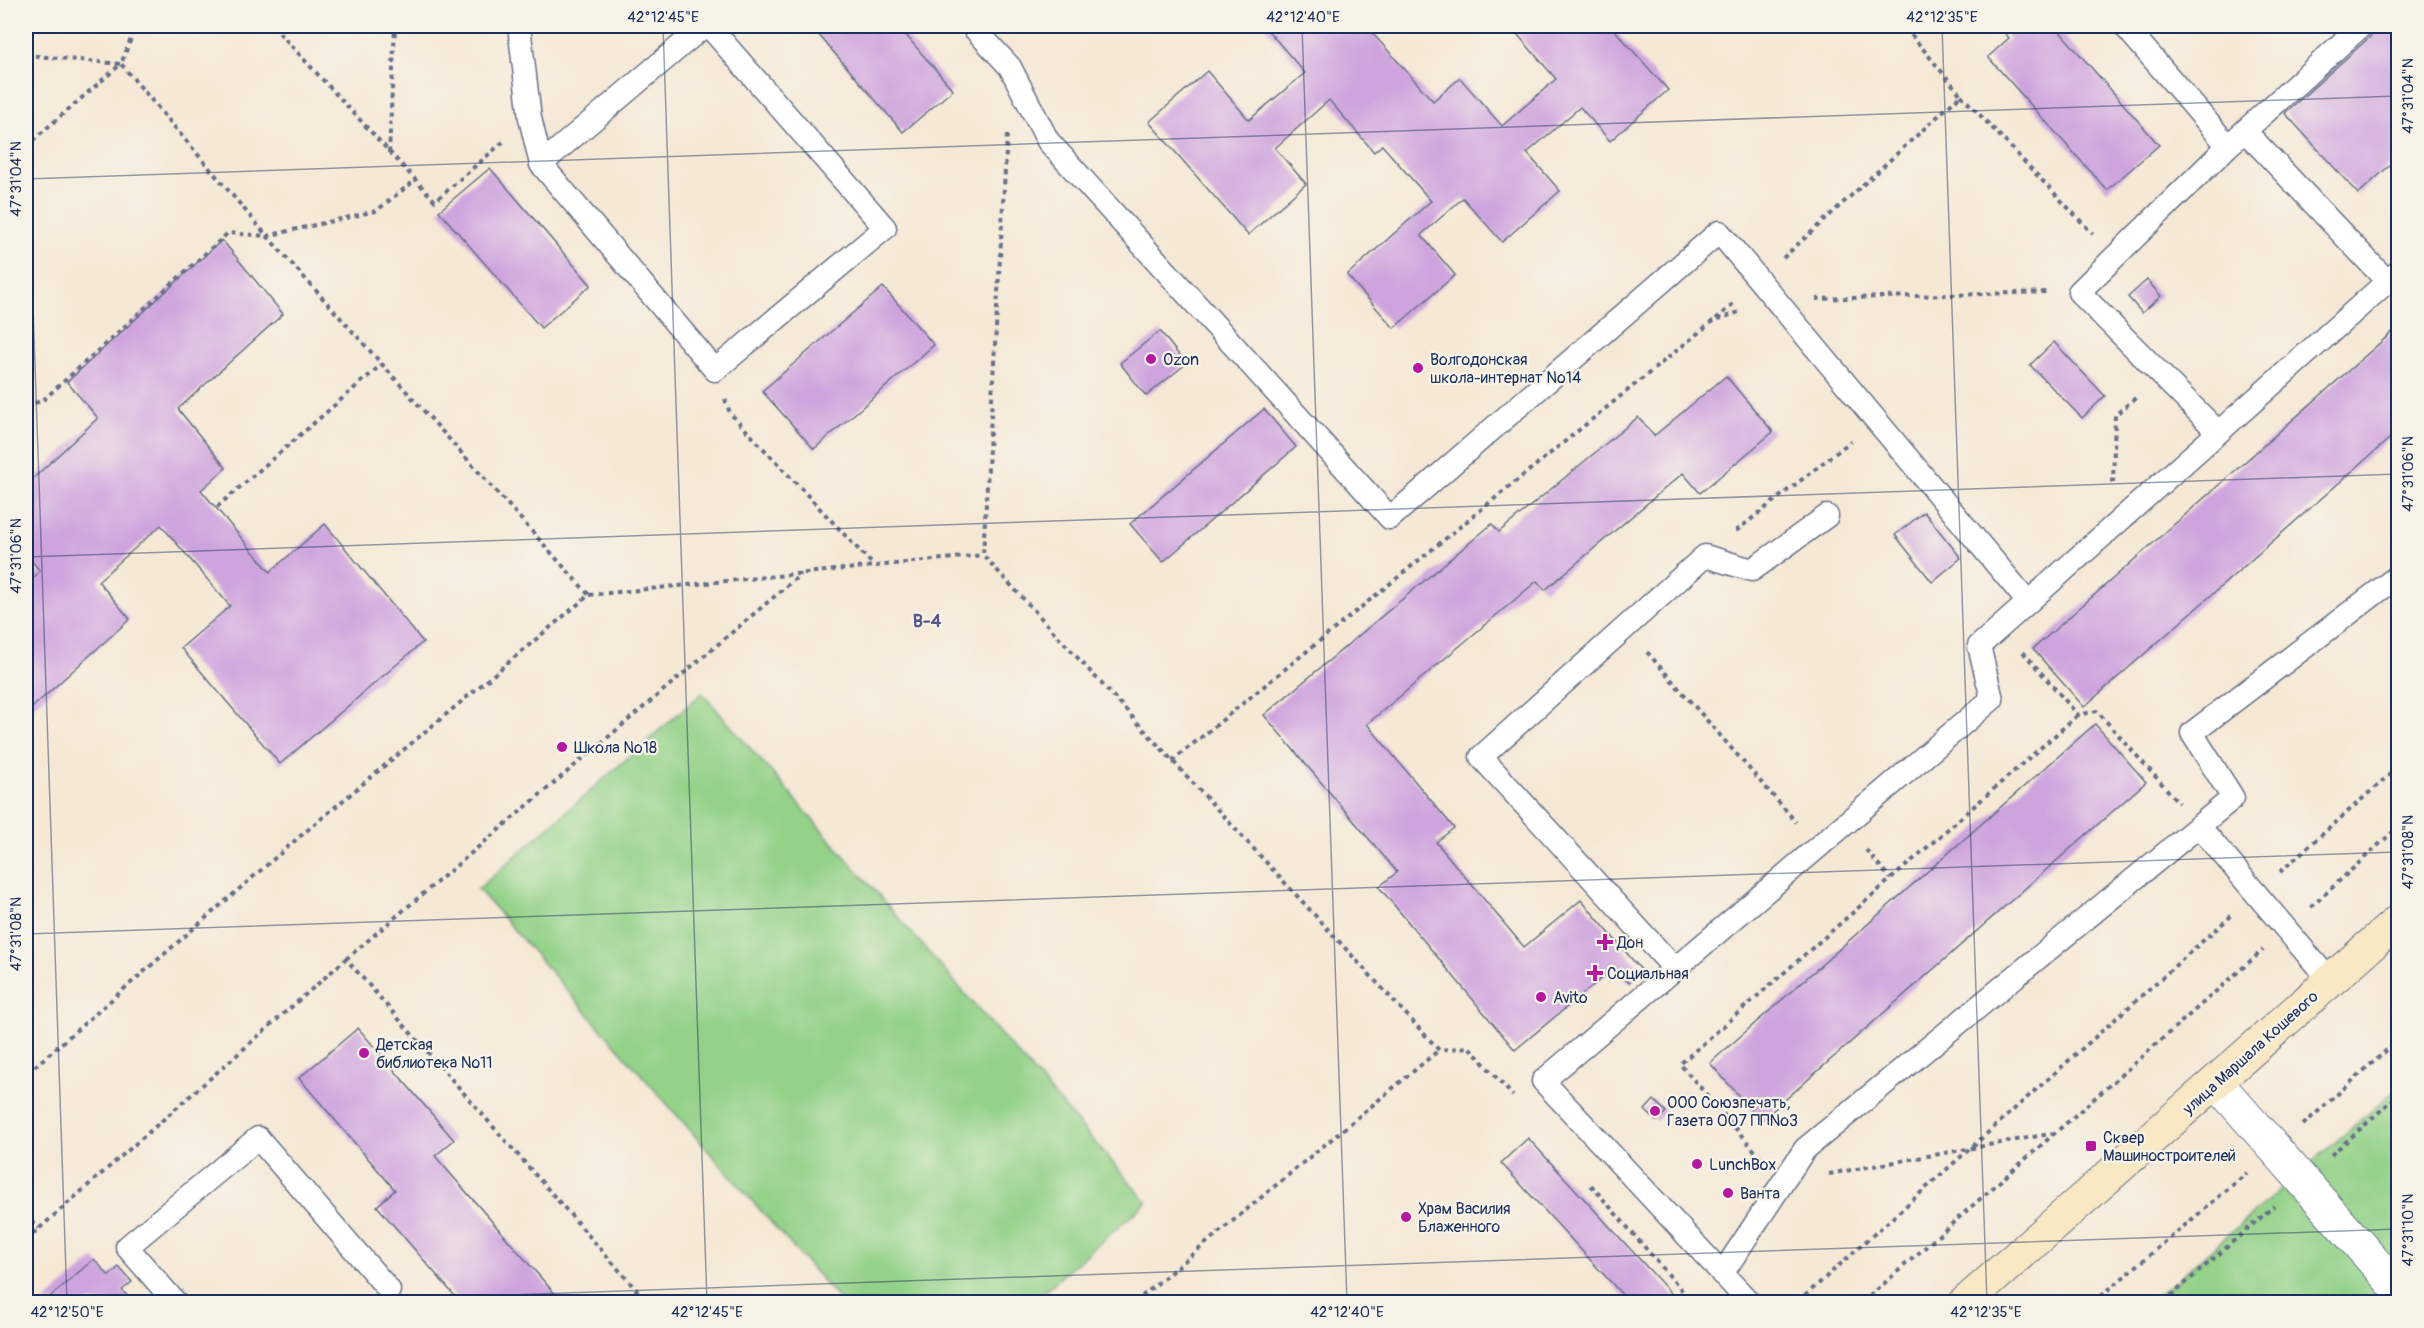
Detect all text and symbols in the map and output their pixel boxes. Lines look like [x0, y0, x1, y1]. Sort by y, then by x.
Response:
text: 42°12'45"E [627, 8, 699, 27]
text: 42°12'40"E [1266, 8, 1340, 27]
text: 42°12'35"E [1906, 8, 1978, 27]
text: 47°31'04"N [2399, 58, 2418, 134]
text: 47°31'04"N [7, 141, 26, 217]
place label: Ozon [1163, 350, 1199, 370]
place label: Волгодонская школа-интернат №14 [1430, 350, 1581, 388]
marker: Ozon [1144, 352, 1158, 366]
marker: Волгодонская школа-интернат №14 [1411, 361, 1425, 375]
text: 47°31'06"N [2399, 436, 2418, 512]
text: 47°31'06"N [7, 518, 26, 594]
district label: В-4 [913, 610, 942, 633]
place label: Школа №18 [574, 738, 657, 758]
marker: Школа №18 [555, 740, 569, 754]
text: 47°31'08"N [2399, 815, 2418, 889]
text: 47°31'08"N [7, 897, 26, 971]
place label: Дон [1616, 933, 1643, 953]
marker: Дон [1598, 935, 1612, 949]
place label: Социальная [1607, 964, 1689, 984]
marker: Социальная [1588, 966, 1602, 980]
street label: улица Маршала Кошевого [2178, 986, 2323, 1120]
place label: Avito [1553, 988, 1588, 1008]
marker: Avito [1534, 990, 1548, 1004]
place label: Детская библиотека №11 [375, 1035, 493, 1073]
marker: Детская библиотека №11 [357, 1046, 371, 1060]
place label: ООО Союзпечать, Газета 007 ПП№3 [1667, 1093, 1798, 1131]
marker: ООО Союзпечать, Газета 007 ПП№3 [1648, 1104, 1662, 1118]
place label: Сквер Машиностроителей [2103, 1128, 2236, 1166]
marker: Сквер Машиностроителей [2084, 1139, 2098, 1153]
place label: LunchBox [1709, 1155, 1776, 1175]
marker: LunchBox [1690, 1157, 1704, 1171]
place label: Ванта [1740, 1184, 1780, 1204]
marker: Ванта [1721, 1186, 1735, 1200]
text: 47°31'10"N [2399, 1194, 2418, 1266]
place label: Храм Василия Блаженного [1418, 1199, 1510, 1237]
marker: Храм Василия Блаженного [1399, 1210, 1413, 1224]
text: 42°12'50"E [30, 1303, 104, 1322]
text: 42°12'45"E [671, 1303, 743, 1322]
text: 42°12'40"E [1310, 1303, 1384, 1322]
text: 42°12'35"E [1950, 1303, 2022, 1322]

